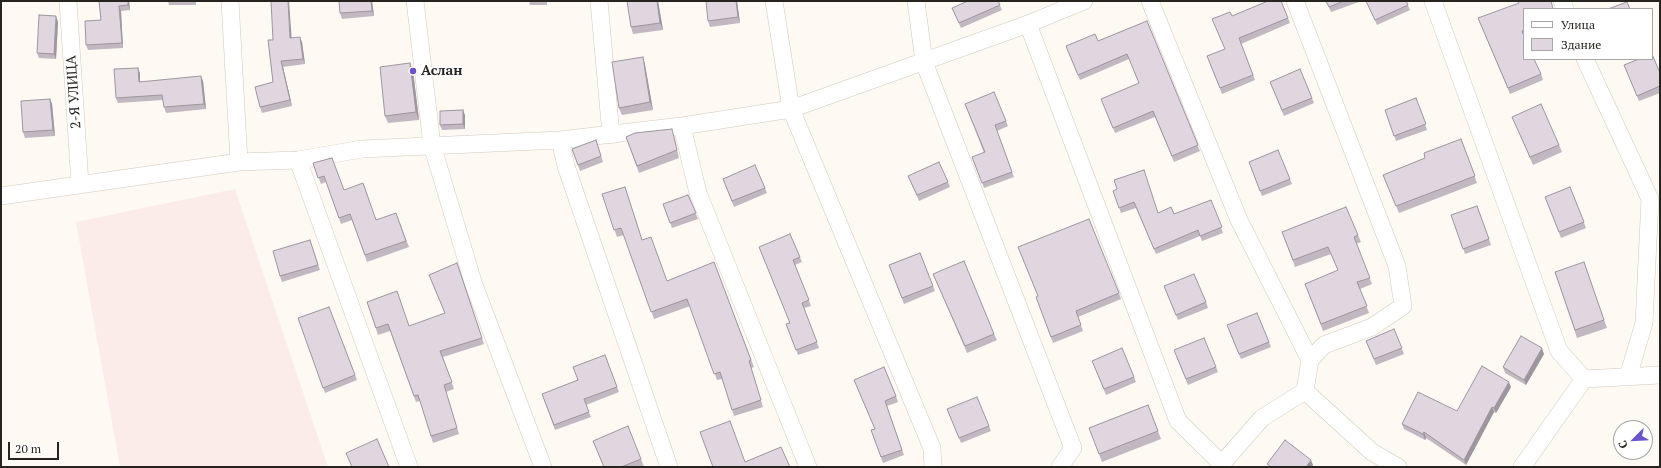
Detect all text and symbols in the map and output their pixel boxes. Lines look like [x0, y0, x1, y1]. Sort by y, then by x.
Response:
legend [1523, 8, 1653, 60]
text: Улица [1561, 17, 1595, 32]
text: Здание [1561, 37, 1601, 52]
street label: 2-Я УЛИЦА [63, 55, 85, 129]
place label: Аслан [421, 63, 462, 79]
marker: Аслан [408, 66, 418, 76]
north arrow [1613, 420, 1653, 460]
scale bar [10, 434, 61, 460]
text: С [1615, 438, 1631, 451]
text: 20 m [15, 441, 41, 456]

